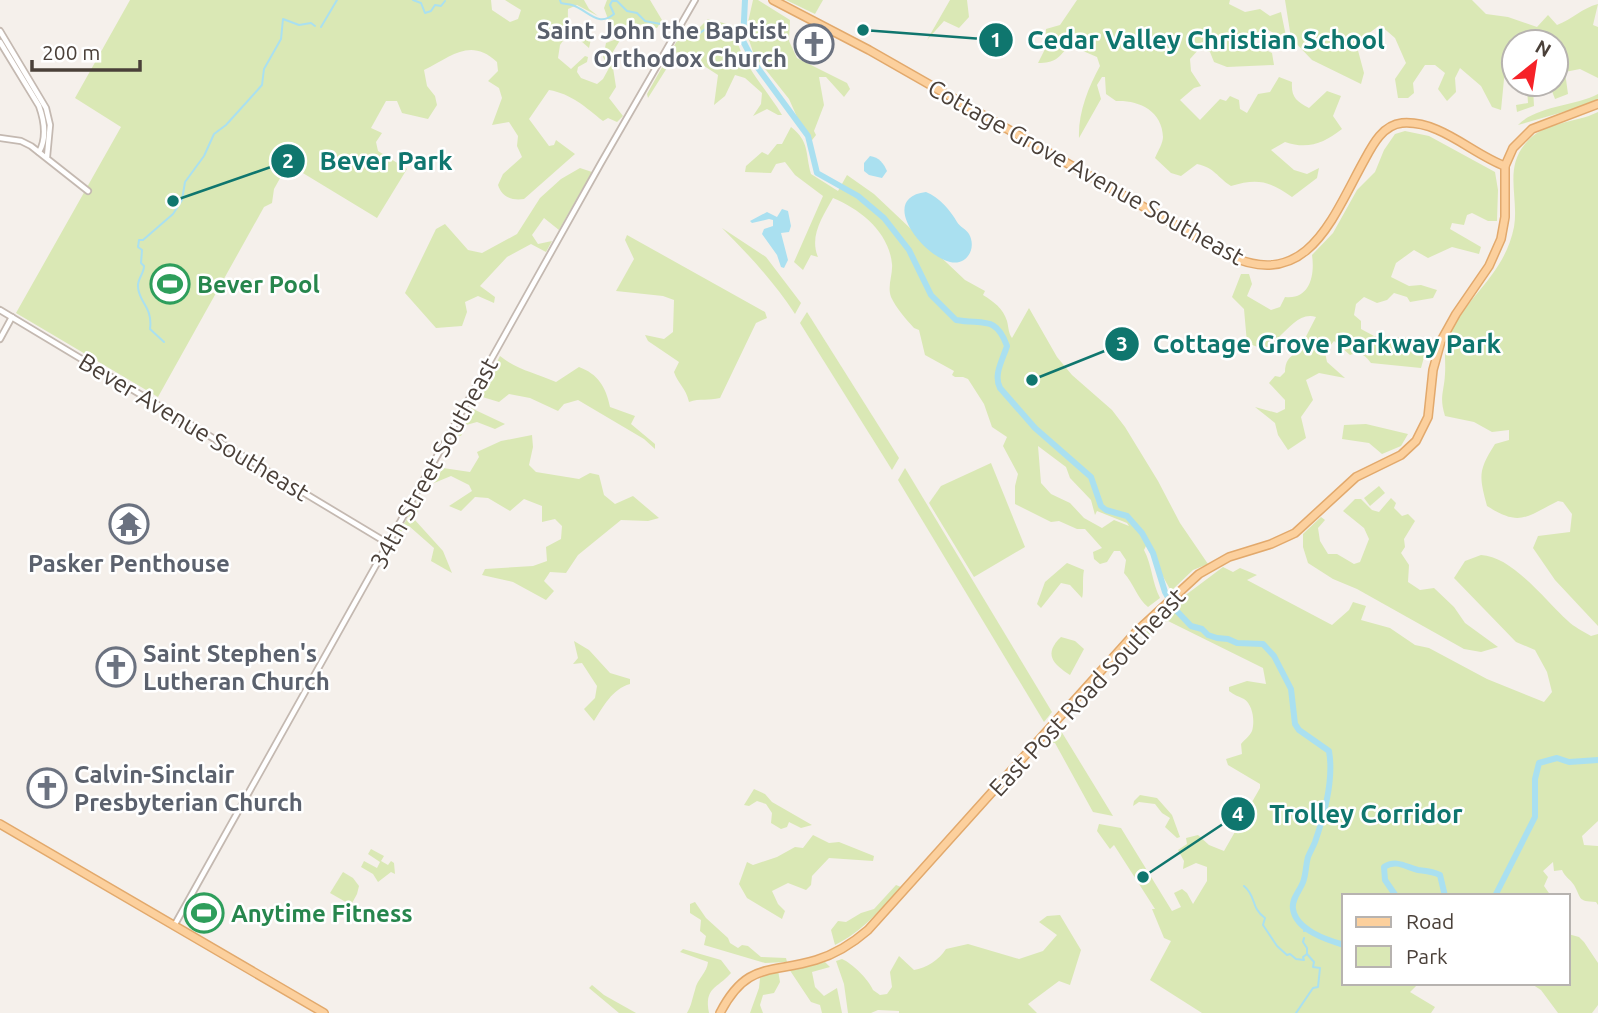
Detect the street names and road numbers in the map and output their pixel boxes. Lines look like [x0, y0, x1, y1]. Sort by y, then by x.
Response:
street label: Cottage Grove Avenue Southeast [923, 74, 1249, 271]
street label: Bever Avenue Southeast [74, 348, 314, 507]
street label: 34th Street Southeast [365, 352, 504, 573]
street label: East Post Road Southeast [984, 582, 1191, 802]

